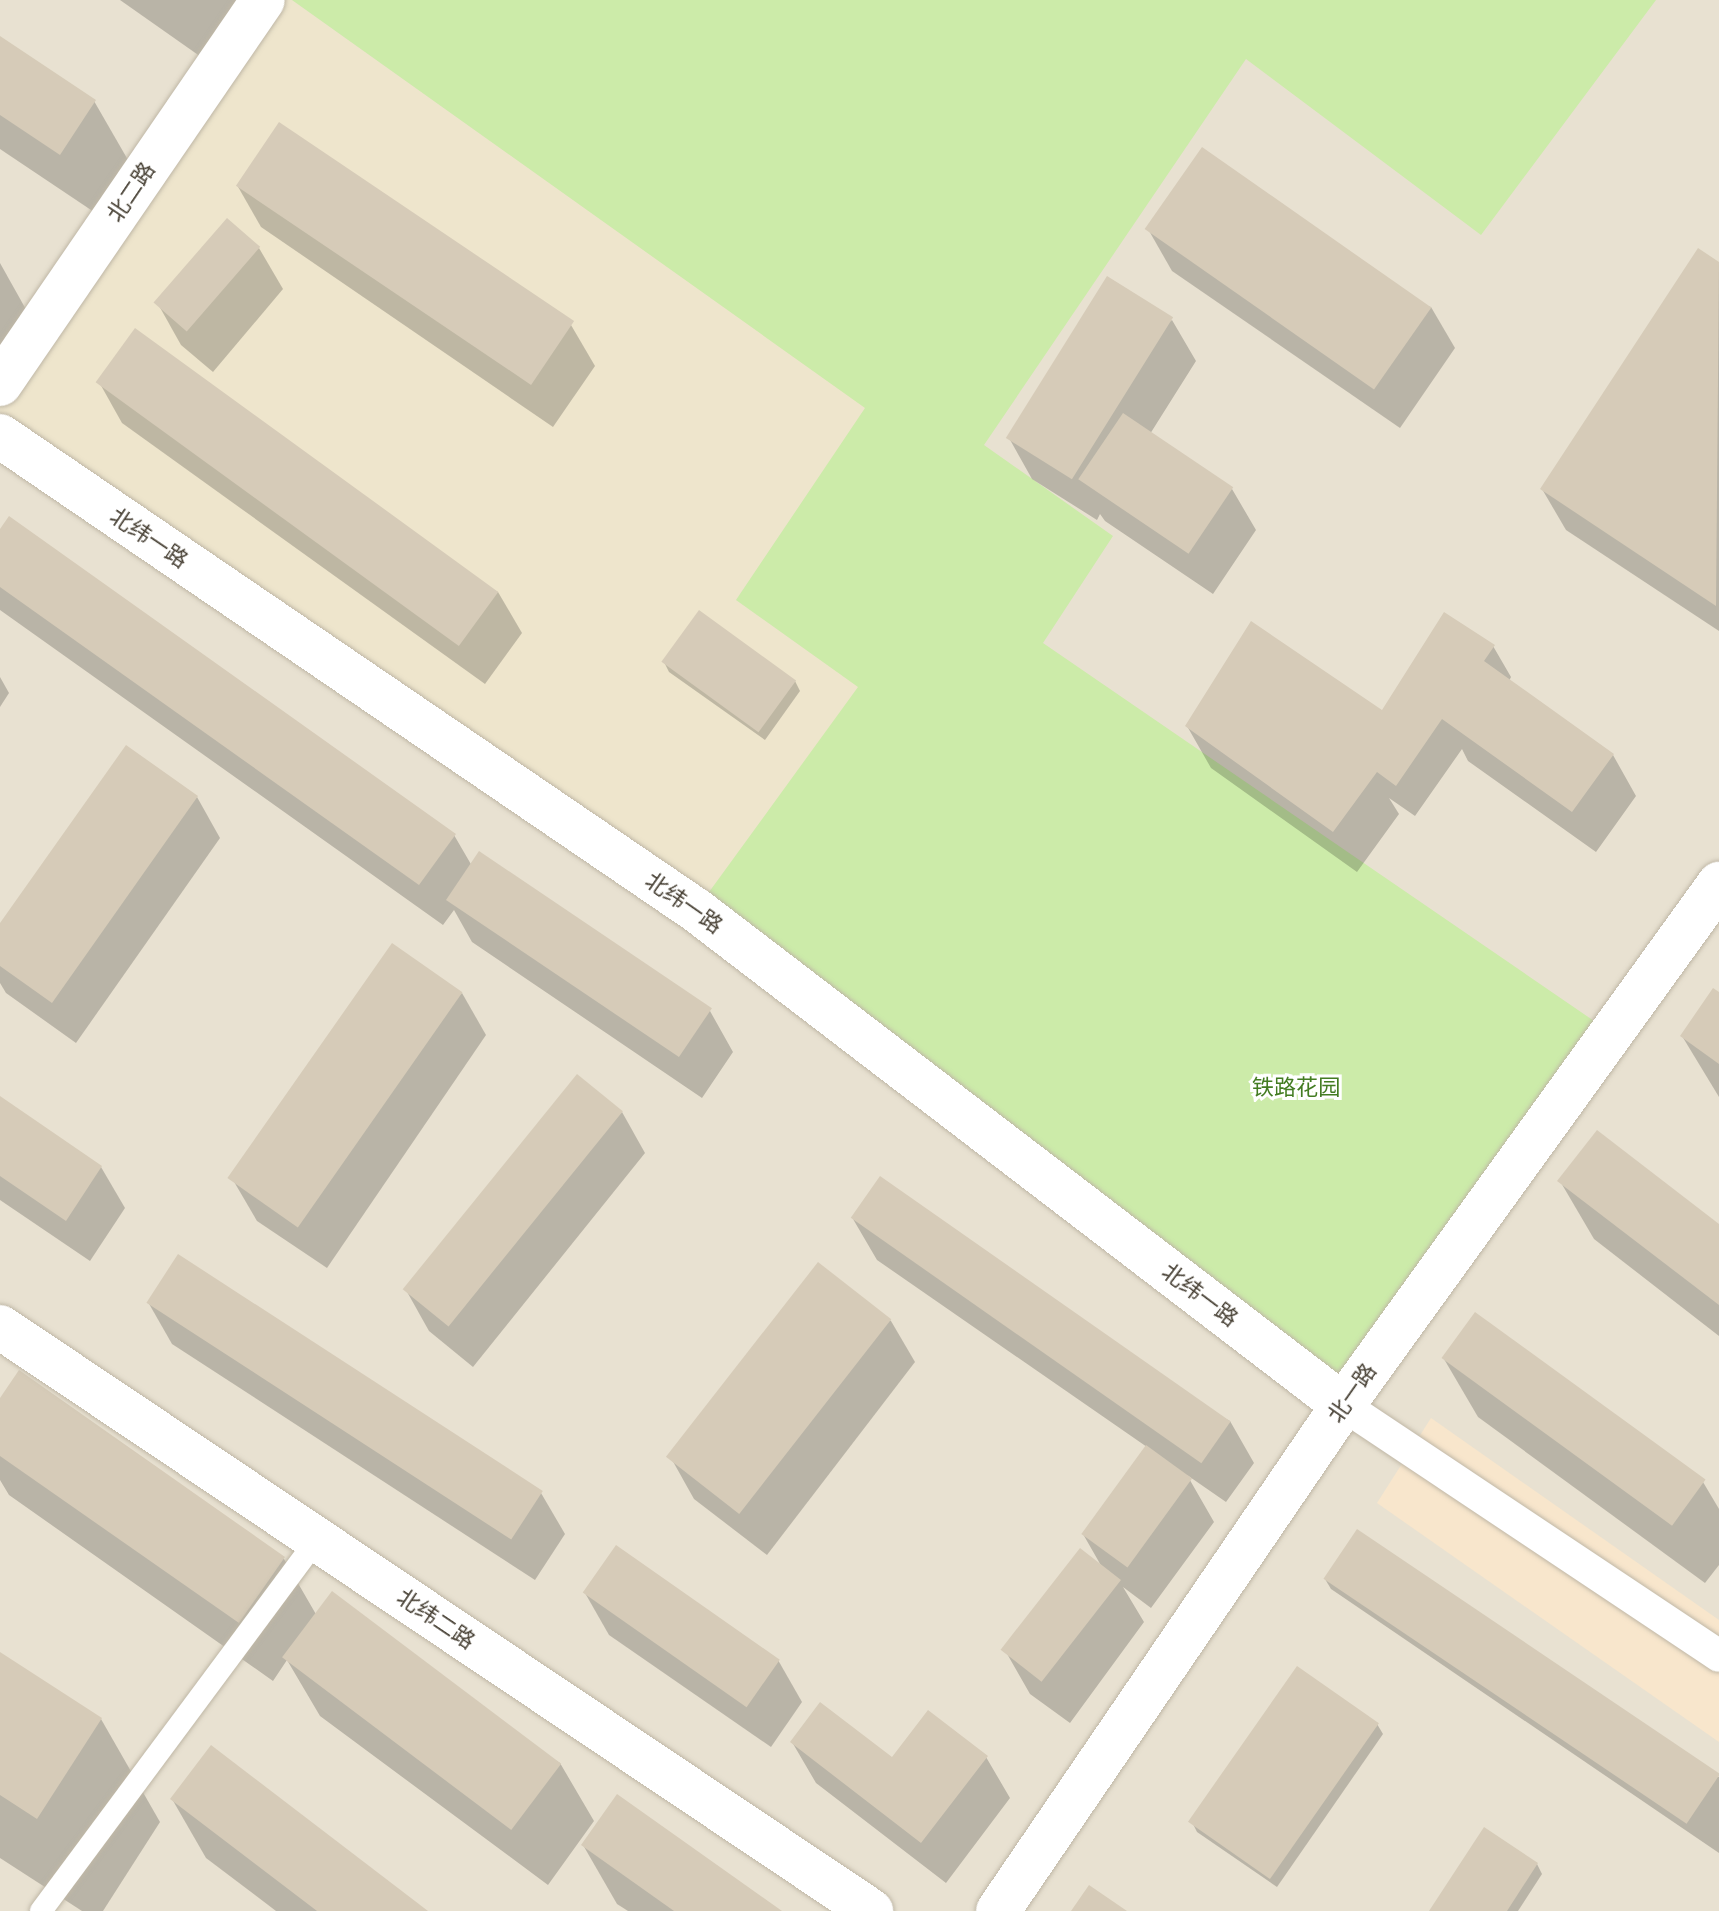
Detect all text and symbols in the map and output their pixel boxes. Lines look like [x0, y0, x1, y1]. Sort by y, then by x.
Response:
street label: 北二路 [102, 157, 160, 227]
street label: 北纬一路 [105, 502, 193, 574]
street label: 北纬一路 [640, 867, 728, 939]
park label: 铁路花园 [1252, 1075, 1340, 1101]
street label: 北纬一路 [1157, 1258, 1243, 1332]
street label: 北一路 [1322, 1358, 1382, 1428]
street label: 北纬二路 [392, 1583, 480, 1655]

